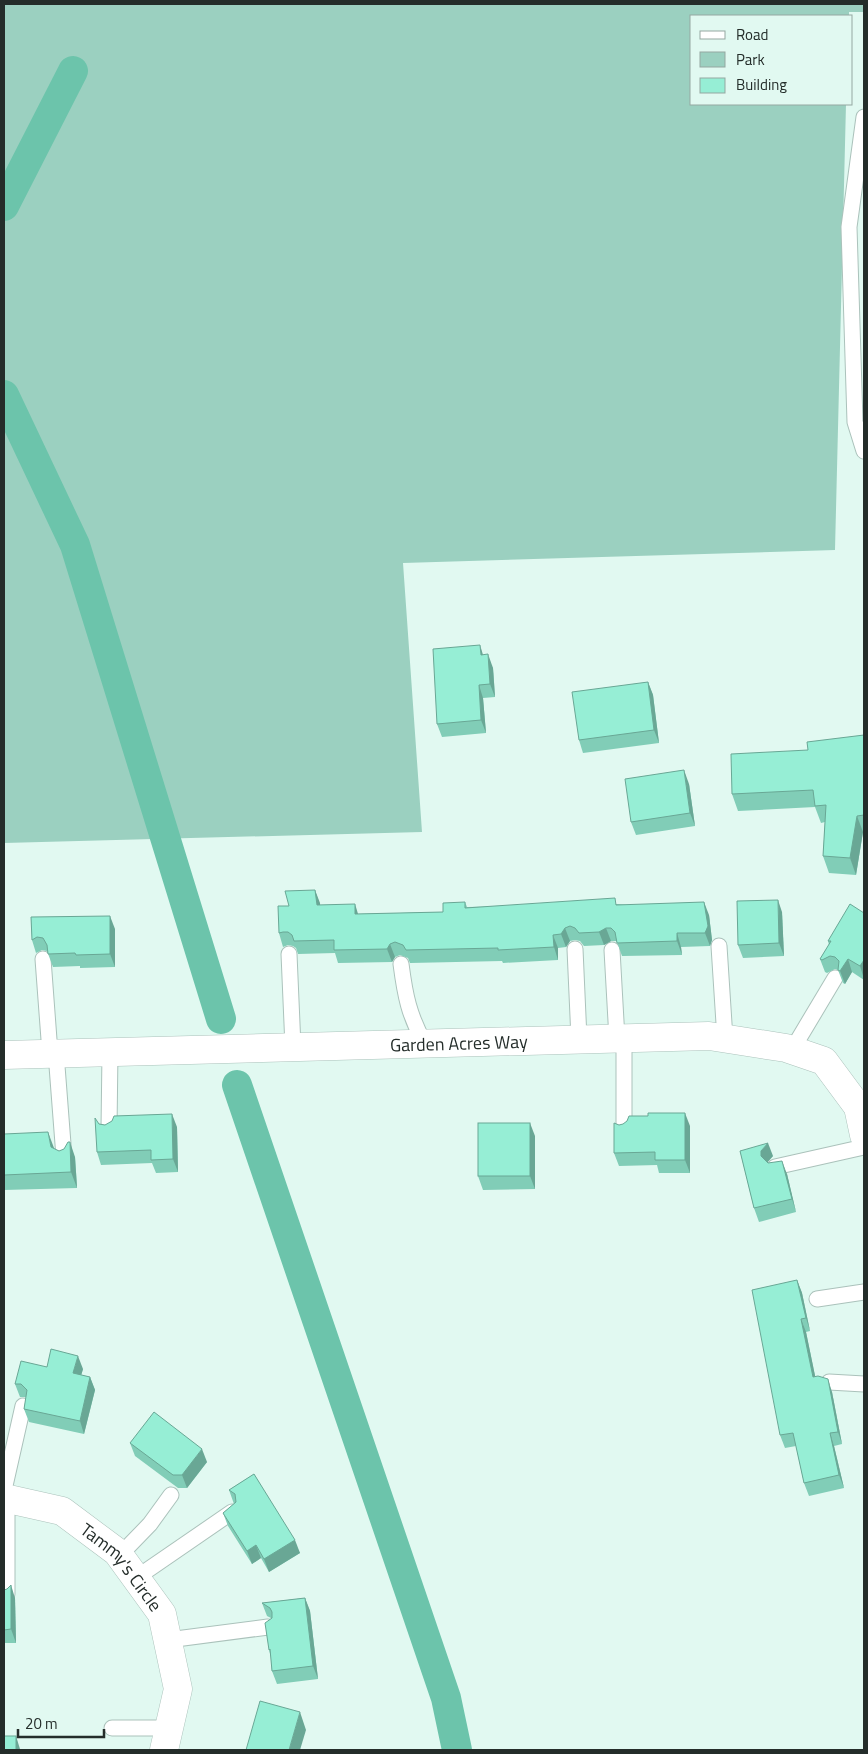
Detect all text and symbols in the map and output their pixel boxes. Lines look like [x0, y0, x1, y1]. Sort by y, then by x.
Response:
legend [690, 15, 853, 105]
text: Road [736, 23, 768, 46]
text: Park [736, 48, 765, 71]
text: Building [736, 73, 787, 96]
street label: Garden Acres Way [390, 1027, 528, 1058]
street label: Tammy's Circle [75, 1516, 169, 1617]
scale bar [18, 1706, 104, 1738]
text: 20 m [25, 1712, 58, 1735]

